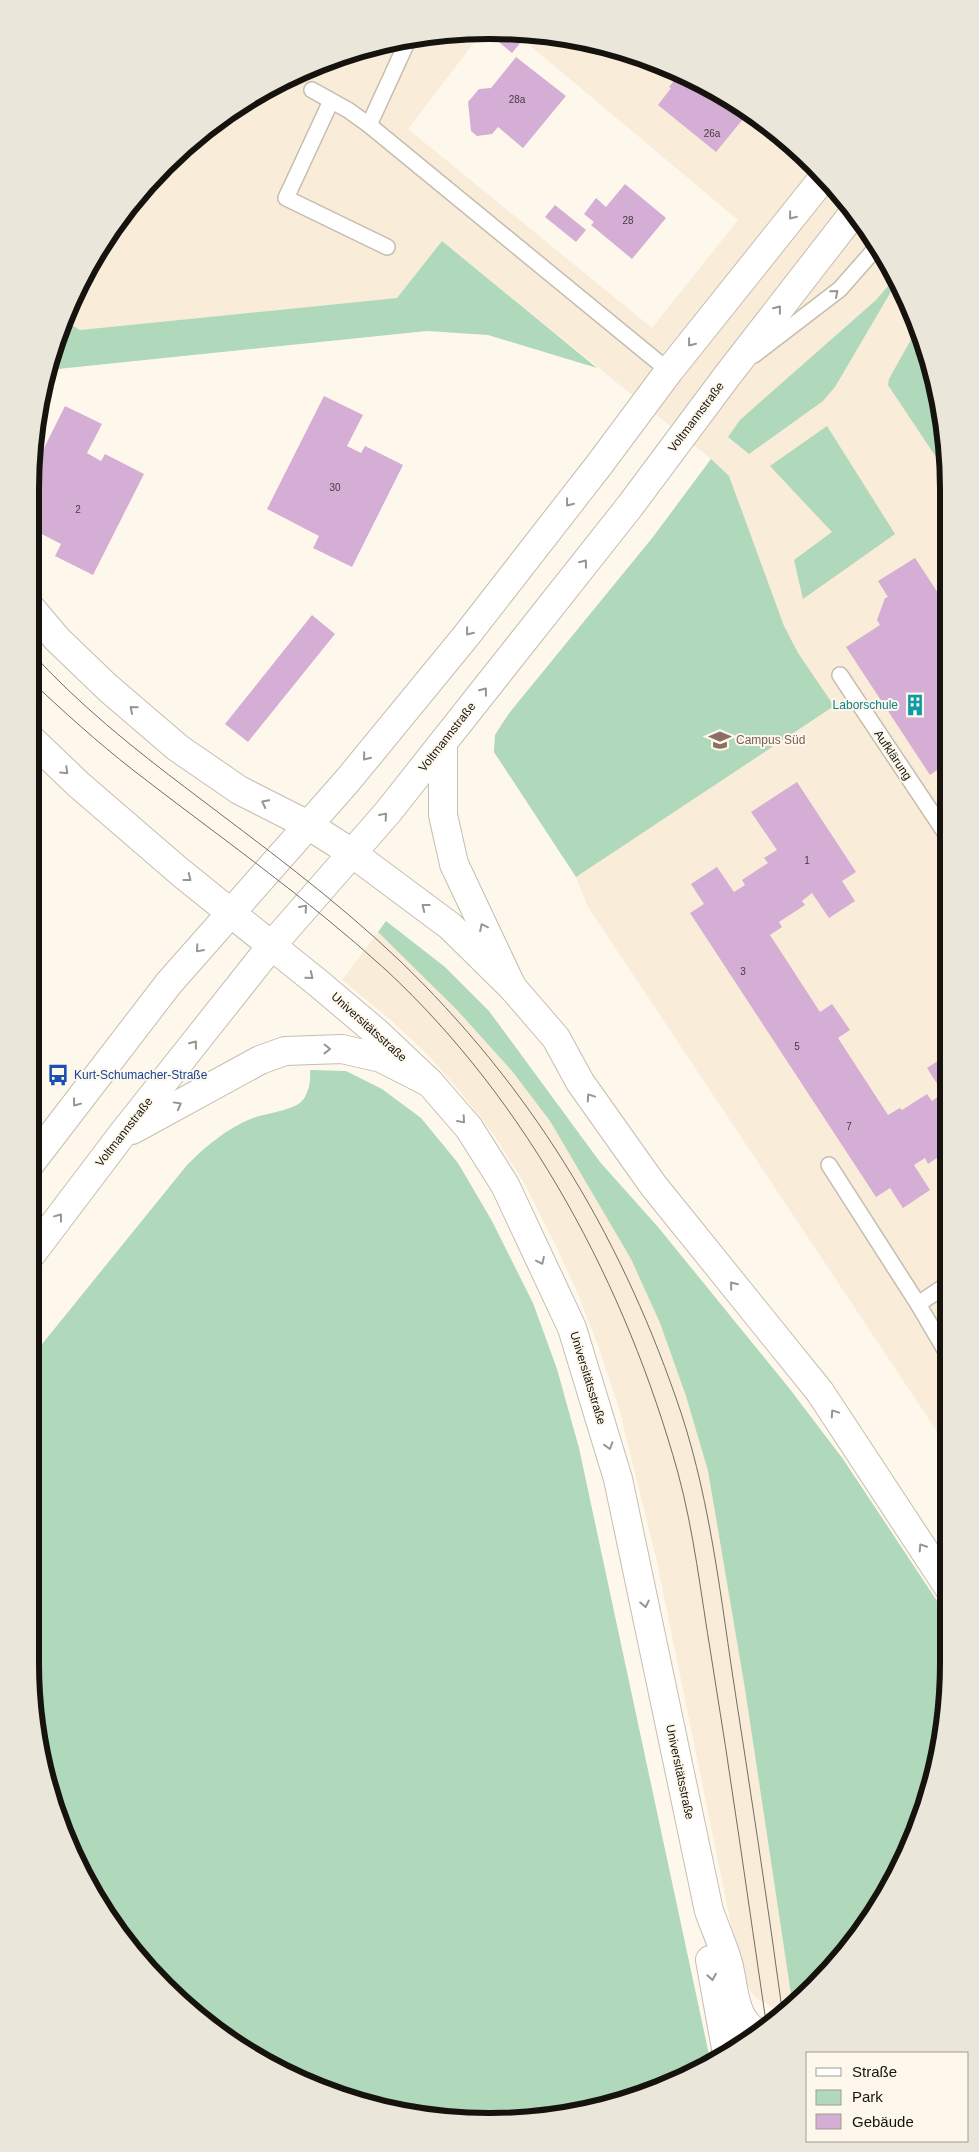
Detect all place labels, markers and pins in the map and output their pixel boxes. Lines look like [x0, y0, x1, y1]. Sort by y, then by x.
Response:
building icon: Laborschule [902, 692, 928, 718]
place label: Laborschule [833, 698, 898, 712]
school or university icon: Campus Süd [707, 727, 733, 753]
place label: Campus Süd [736, 733, 805, 747]
bus stop icon: Kurt-Schumacher-Straße [45, 1062, 71, 1088]
place label: Kurt-Schumacher-Straße [74, 1068, 208, 1082]

